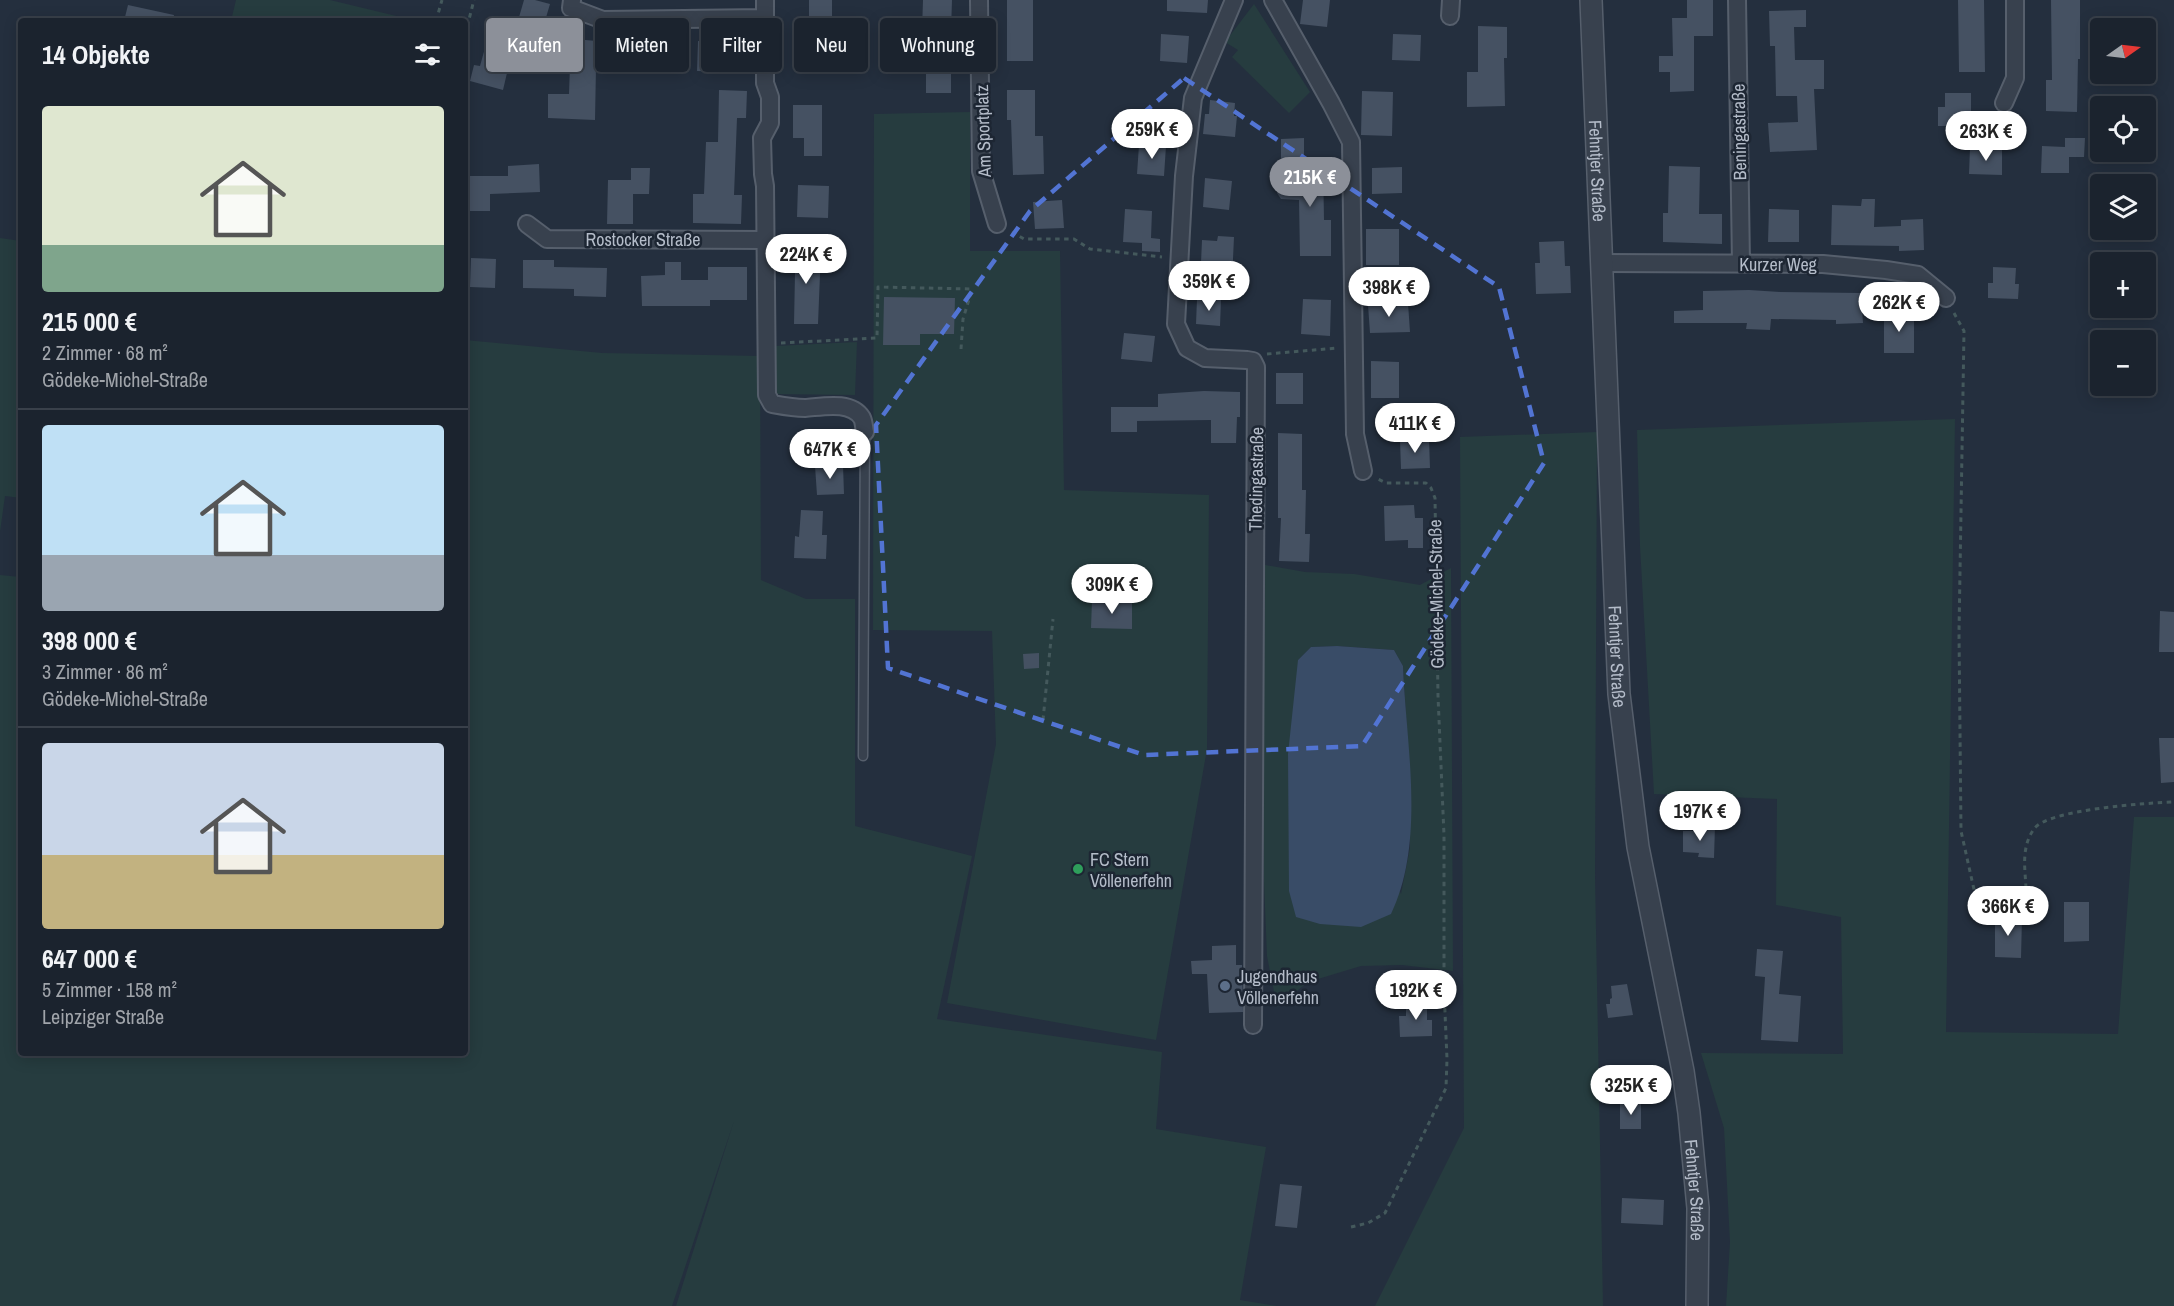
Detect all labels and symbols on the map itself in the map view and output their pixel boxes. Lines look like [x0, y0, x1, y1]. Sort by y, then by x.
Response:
north arrow [2090, 18, 2156, 84]
street label: Beningastraße [1726, 83, 1752, 181]
street label: Am Sportplatz [969, 84, 997, 179]
pin: 259K € [1103, 109, 1201, 160]
pin: 263K € [1937, 111, 2035, 162]
street label: Fehntjer Straße [1583, 119, 1612, 222]
pin: 215K € [1261, 157, 1359, 208]
street label: Rostocker Straße [586, 227, 700, 252]
pin: 224K € [757, 234, 855, 285]
street label: Kurzer Weg [1739, 252, 1818, 277]
pin: 359K € [1160, 261, 1258, 312]
pin: 398K € [1340, 267, 1438, 318]
pin: 262K € [1850, 282, 1948, 333]
pin: 411K € [1366, 403, 1464, 454]
street label: Thedingastraße [1243, 427, 1269, 531]
pin: 647K € [781, 429, 879, 480]
street label: Gödeke-Michel-Straße [1422, 519, 1450, 669]
pin: 309K € [1063, 564, 1161, 615]
street label: Fehntjer Straße [1603, 605, 1633, 709]
pin: 197K € [1651, 791, 1749, 842]
place label: FC Stern Völlenerfehn [1090, 847, 1172, 893]
marker: FC Stern Völlenerfehn [1071, 862, 1085, 876]
pin: 366K € [1959, 886, 2057, 937]
place label: Jugendhaus Völlenerfehn [1237, 964, 1319, 1010]
pin: 192K € [1367, 970, 1465, 1021]
marker: Jugendhaus Völlenerfehn [1218, 979, 1232, 993]
pin: 325K € [1582, 1065, 1680, 1116]
street label: Fehntjer Straße [1679, 1138, 1711, 1241]

